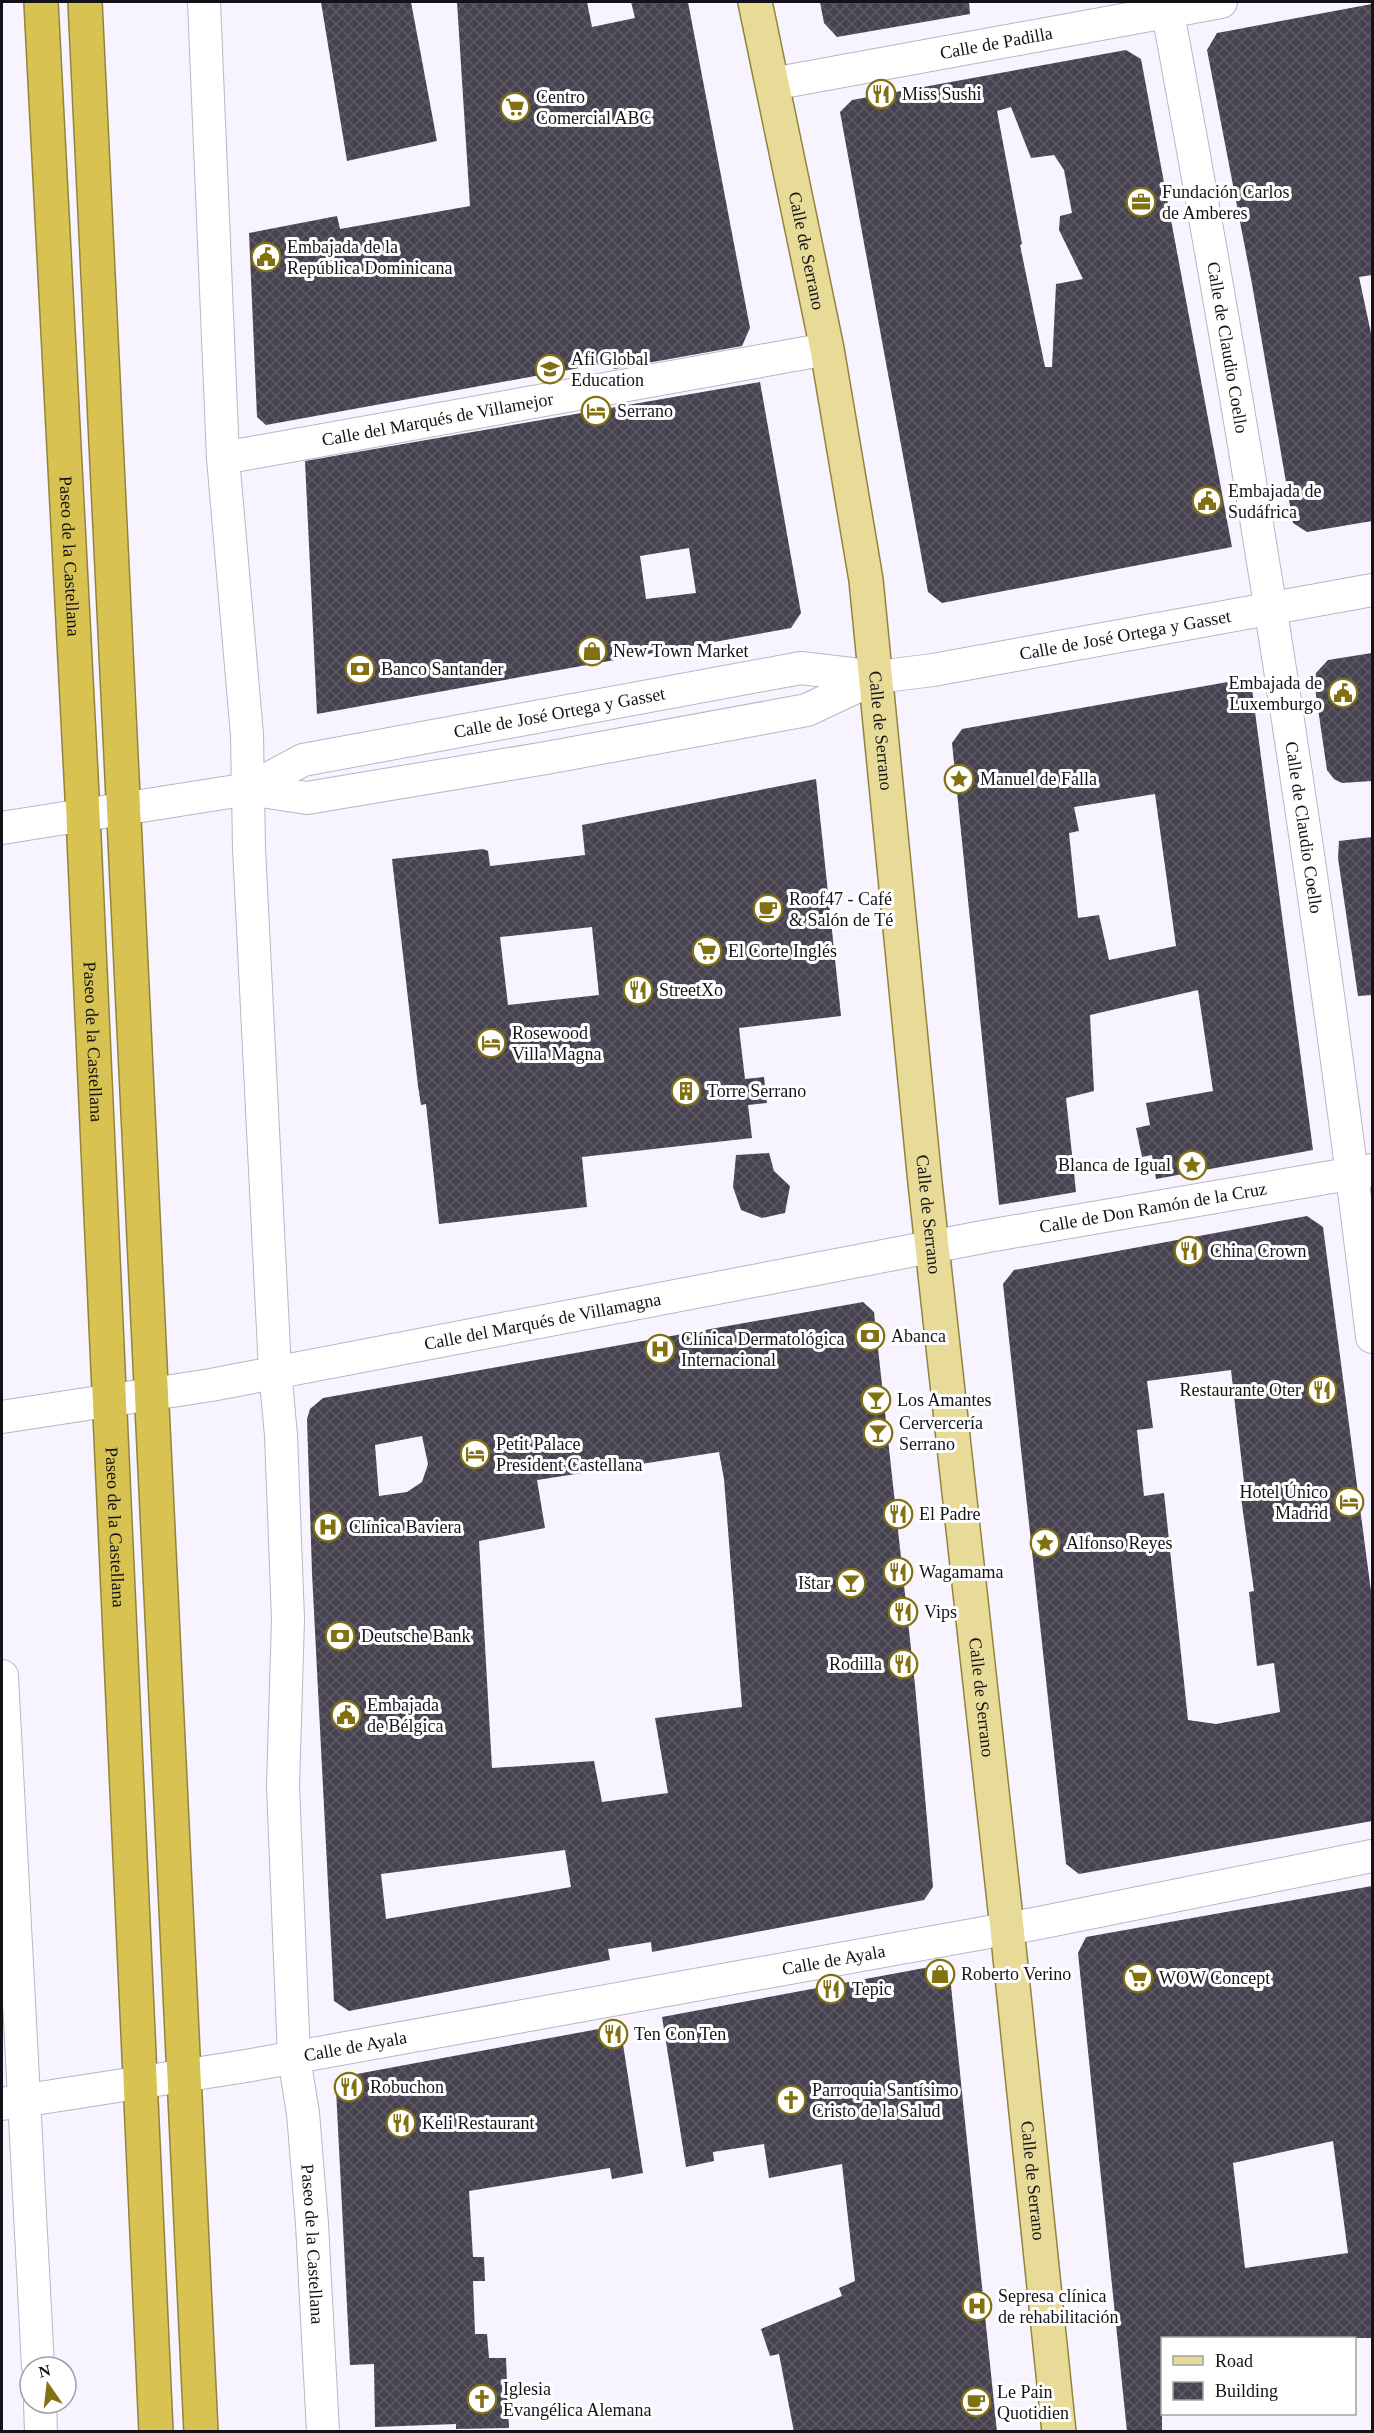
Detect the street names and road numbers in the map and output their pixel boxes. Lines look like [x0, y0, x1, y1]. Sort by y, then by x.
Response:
street label: Calle de Padilla [938, 23, 1054, 63]
street label: Calle de Serrano [785, 190, 829, 312]
street label: Calle de Claudio Coello [1203, 260, 1252, 435]
street label: Calle del Marqués de Villamejor [320, 389, 555, 450]
street label: Paseo de la Castellana [56, 476, 84, 637]
street label: Calle de José Ortega y Gasset [1018, 606, 1233, 664]
street label: Calle de Serrano [865, 670, 897, 791]
street label: Calle de José Ortega y Gasset [452, 683, 667, 742]
street label: Calle de Claudio Coello [1281, 740, 1326, 915]
street label: Paseo de la Castellana [80, 961, 107, 1122]
street label: Calle de Serrano [912, 1154, 945, 1275]
street label: Calle de Don Ramón de la Cruz [1038, 1178, 1268, 1237]
street label: Calle del Marqués de Villamagna [422, 1289, 663, 1354]
street label: Paseo de la Castellana [102, 1447, 129, 1608]
street label: Calle de Serrano [965, 1637, 998, 1758]
street label: Calle de Ayala [780, 1941, 887, 1979]
street label: Calle de Ayala [302, 2027, 408, 2065]
street label: Calle de Serrano [1017, 2120, 1049, 2241]
street label: Paseo de la Castellana [297, 2163, 327, 2325]

